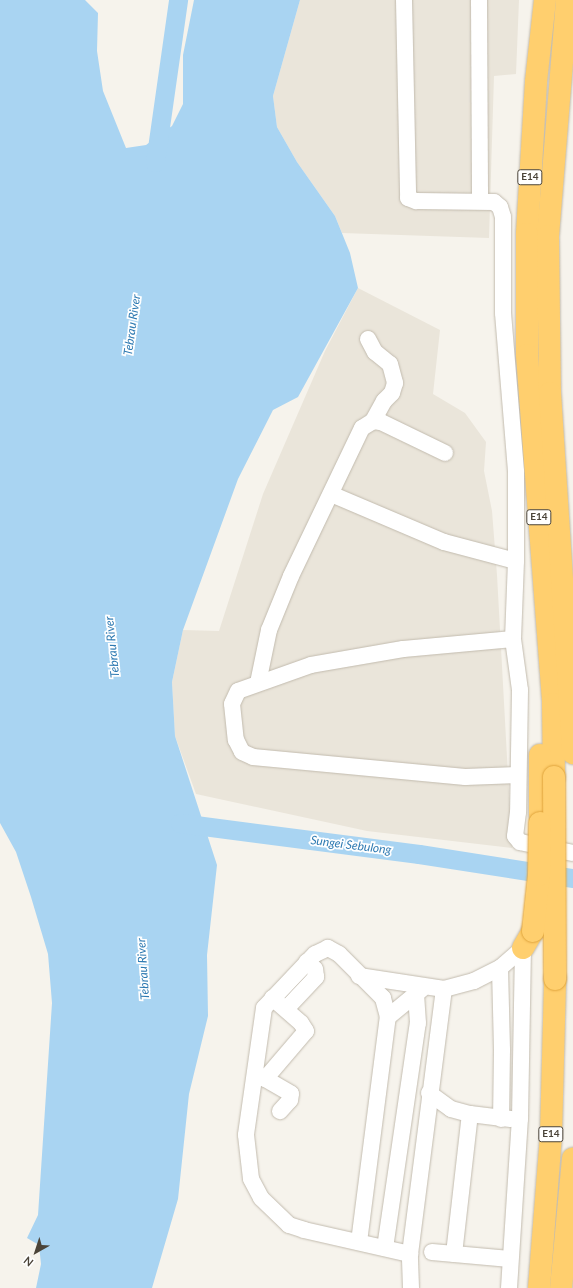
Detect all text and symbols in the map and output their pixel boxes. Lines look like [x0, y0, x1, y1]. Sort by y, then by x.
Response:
road number: E14 [517, 169, 543, 185]
water label: Tebrau River [121, 294, 143, 356]
road number: E14 [526, 509, 552, 525]
water label: Tebrau River [102, 616, 122, 678]
water label: Sungei Sebulong [310, 833, 392, 857]
water label: Tebrau River [134, 938, 152, 1000]
road number: E14 [538, 1126, 564, 1142]
north arrow [16, 1232, 56, 1272]
text: N [21, 1254, 36, 1269]

